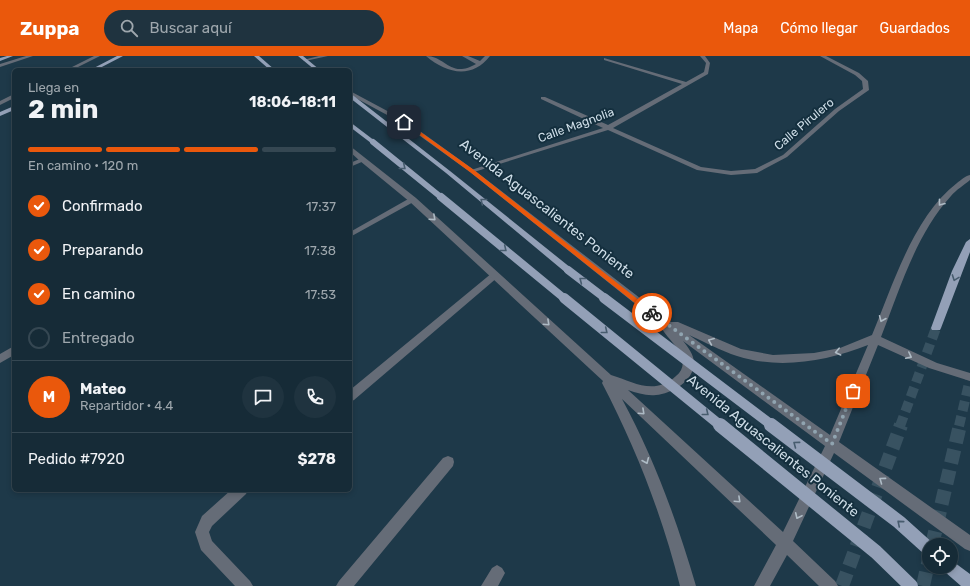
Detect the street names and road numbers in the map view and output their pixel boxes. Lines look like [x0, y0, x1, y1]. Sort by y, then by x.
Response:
street label: Calle Pirulero [771, 95, 837, 153]
street label: Calle Magnolia [536, 105, 616, 145]
street label: Avenida Aguascalientes Poniente [456, 136, 638, 283]
street label: Avenida Aguascalientes Poniente [683, 371, 863, 521]

